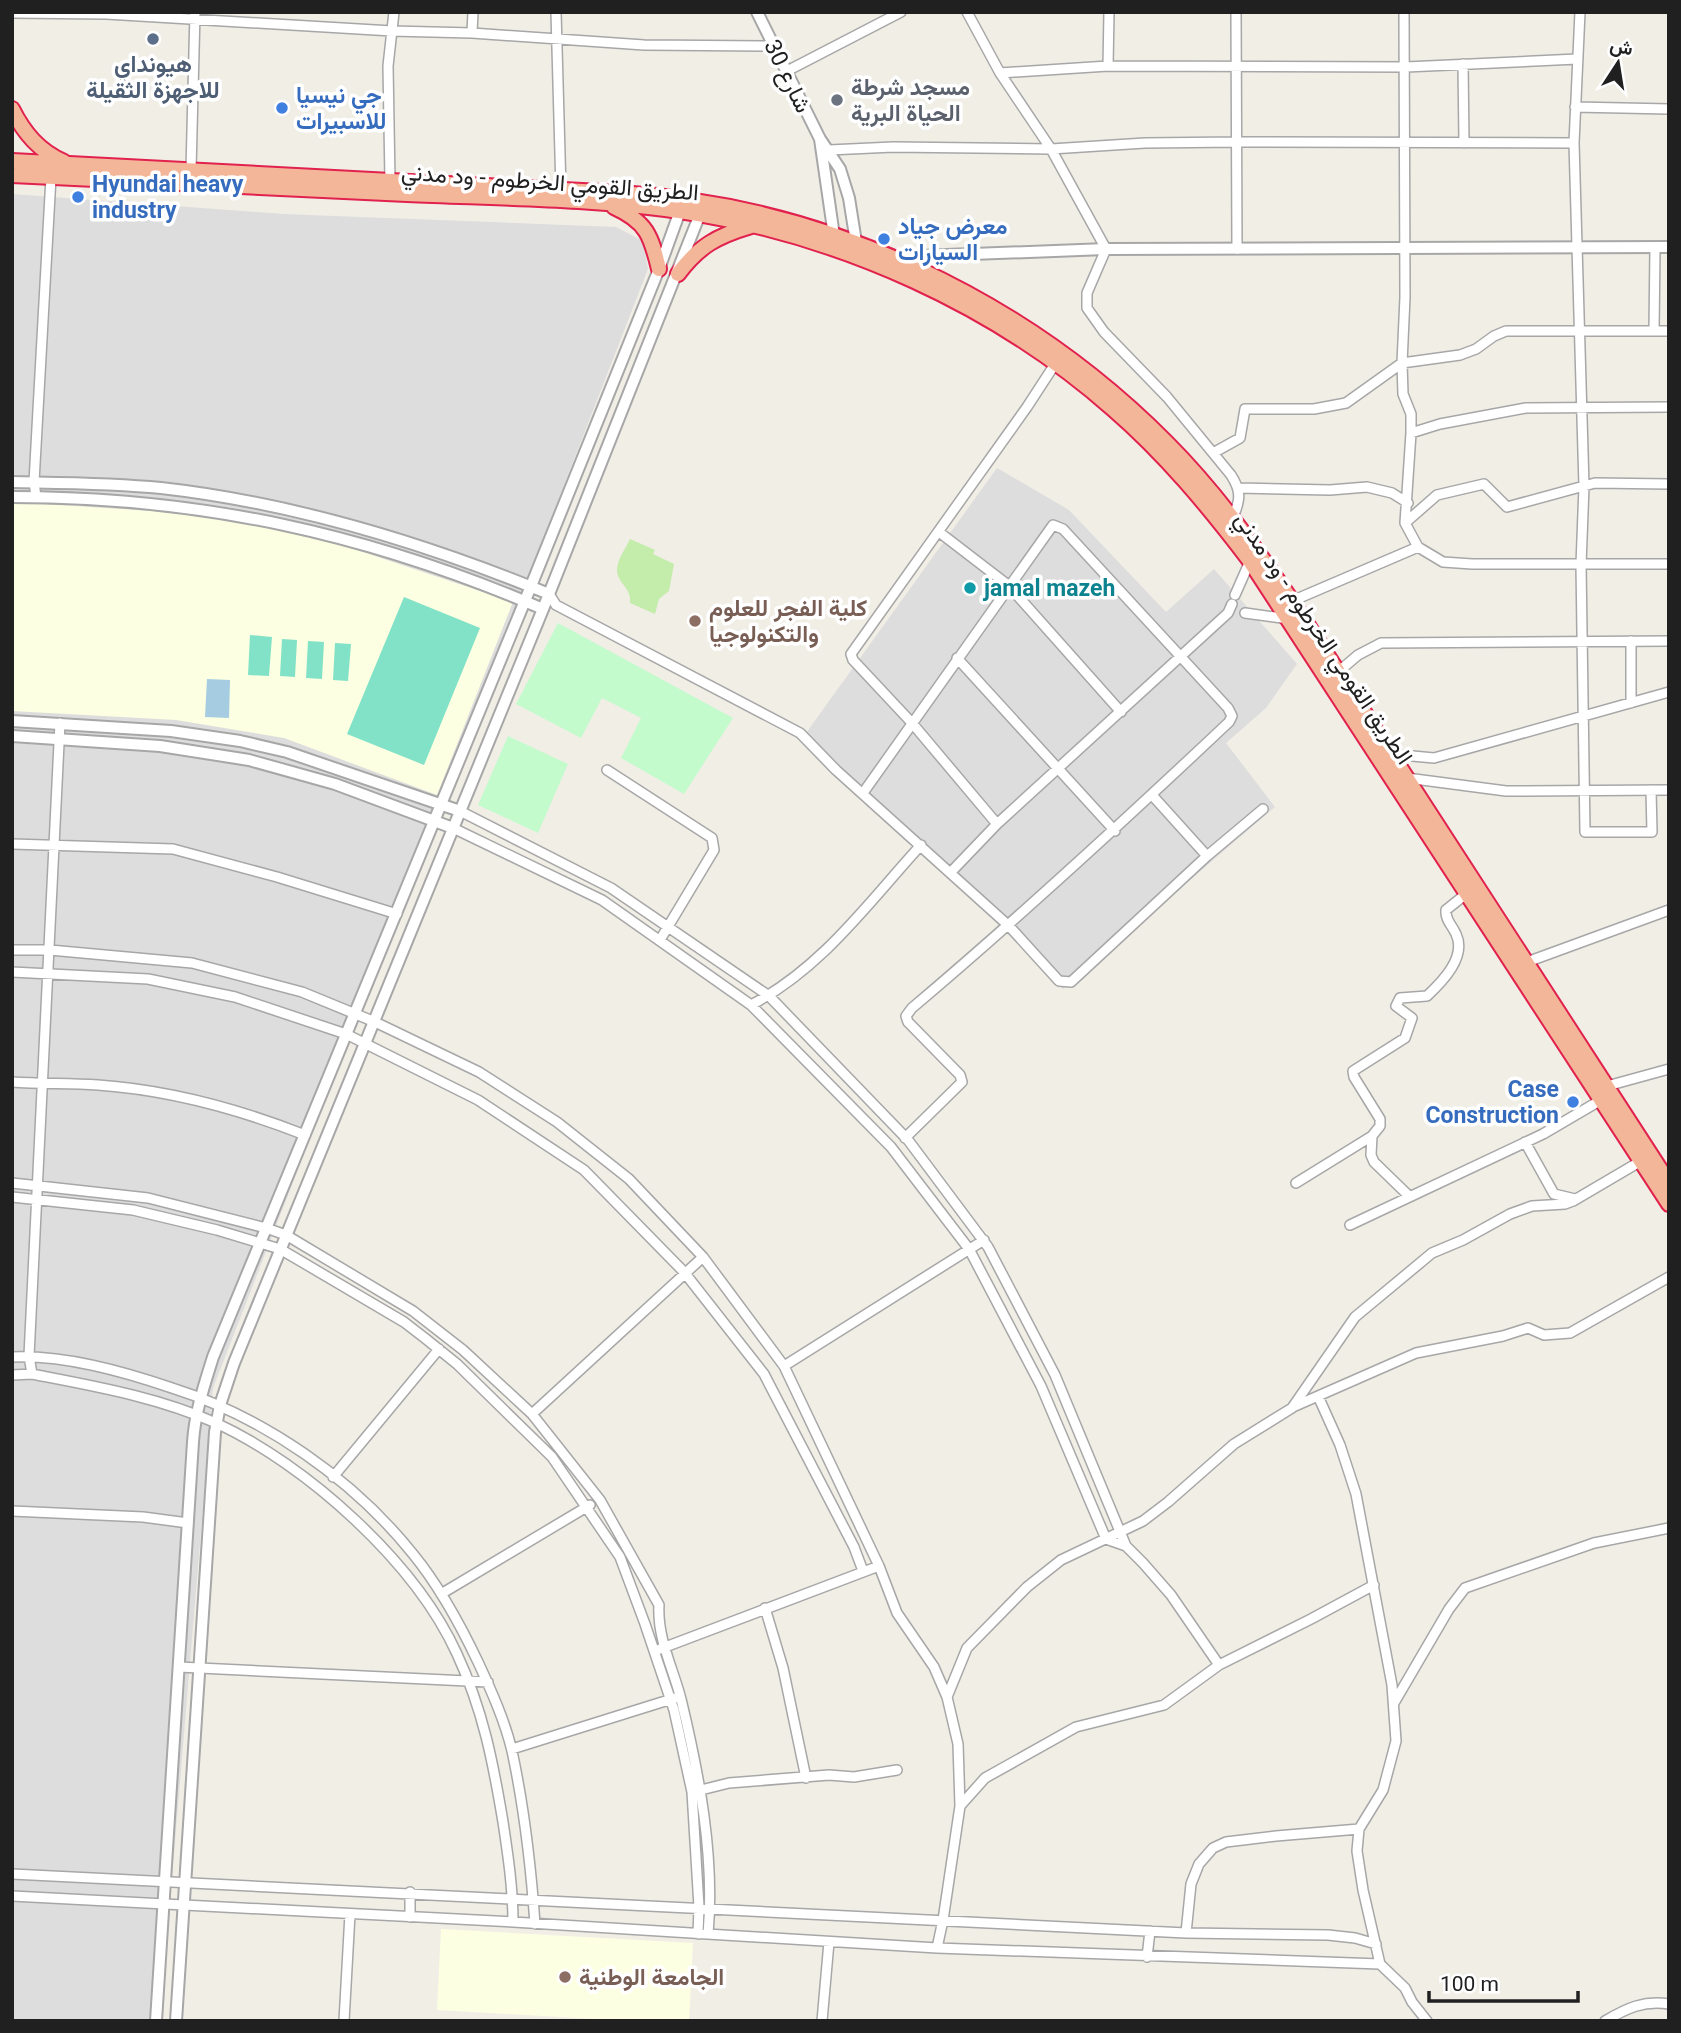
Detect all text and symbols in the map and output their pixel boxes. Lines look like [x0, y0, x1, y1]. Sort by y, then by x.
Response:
north arrow [1583, 28, 1653, 98]
marker: هيونداي للاجهزة الثقيلة [145, 31, 161, 47]
text: ش [1608, 33, 1635, 61]
street label: شارع 30 [757, 35, 817, 118]
place label: هيونداي للاجهزة الثقيلة [86, 51, 220, 105]
place label: مسجد شرطة الحياة البرية [851, 74, 970, 128]
place label: جي نيسيا للاسبيرات [296, 82, 387, 136]
marker: مسجد شرطة الحياة البرية [829, 92, 845, 108]
marker: جي نيسيا للاسبيرات [274, 100, 290, 116]
street label: الطريق القومي الخرطوم - ود مدني [400, 159, 700, 211]
place label: Hyundai heavy industry [92, 171, 244, 224]
marker: Hyundai heavy industry [70, 189, 86, 205]
place label: معرض جياد السيارات [898, 213, 1008, 267]
marker: معرض جياد السيارات [876, 231, 892, 247]
street label: الطريق القومي الخرطوم - ود مدني [1225, 507, 1418, 772]
place label: jamal mazeh [982, 575, 1115, 602]
marker: jamal mazeh [962, 580, 978, 596]
place label: كلية الفجر للعلوم والتكنولوجيا [709, 595, 867, 649]
marker: كلية الفجر للعلوم والتكنولوجيا [687, 613, 703, 629]
place label: Case Construction [1425, 1076, 1559, 1129]
marker: Case Construction [1565, 1094, 1581, 1110]
scale bar [1429, 1960, 1578, 2004]
place label: الجامعة الوطنية [579, 1964, 724, 1992]
marker: الجامعة الوطنية [557, 1969, 573, 1985]
text: 100 m [1440, 1972, 1499, 1996]

